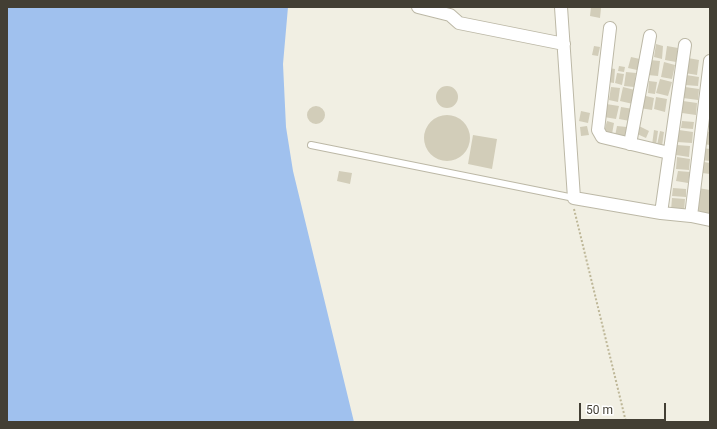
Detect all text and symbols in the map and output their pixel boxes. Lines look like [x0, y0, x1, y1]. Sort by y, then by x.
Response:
scale bar [581, 395, 668, 421]
text: 50 m [586, 403, 613, 417]

